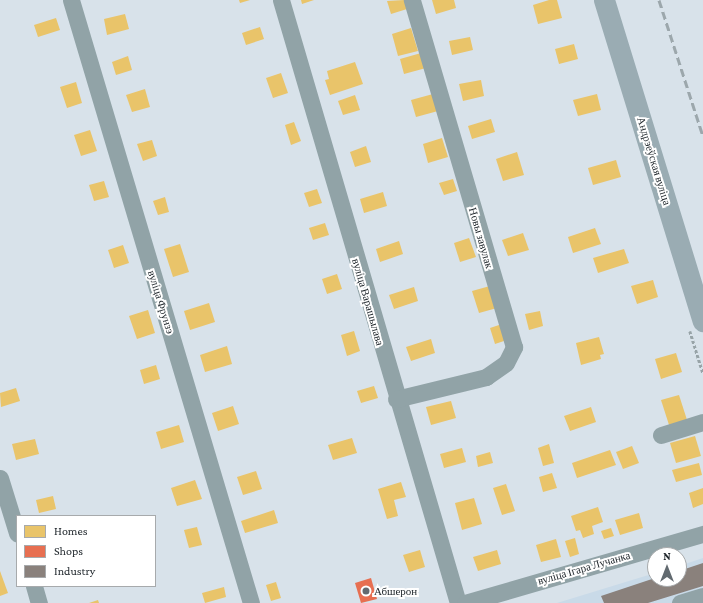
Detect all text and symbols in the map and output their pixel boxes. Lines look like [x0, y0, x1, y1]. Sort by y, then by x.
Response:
street label: Андрэеўская вуліца [634, 115, 674, 207]
street label: Новы завулак [466, 206, 496, 270]
street label: вуліца Варашылава [349, 257, 387, 347]
street label: вуліца Фрунзэ [145, 269, 177, 335]
legend [16, 515, 156, 587]
text: Homes [54, 524, 87, 538]
text: Shops [54, 544, 83, 558]
north arrow [647, 547, 687, 587]
street label: вуліца Ігара Лучанка [536, 548, 632, 588]
text: N [663, 550, 671, 562]
text: Industry [54, 564, 95, 578]
place label: Абшерон [374, 584, 417, 598]
marker: Абшерон [361, 586, 371, 596]

